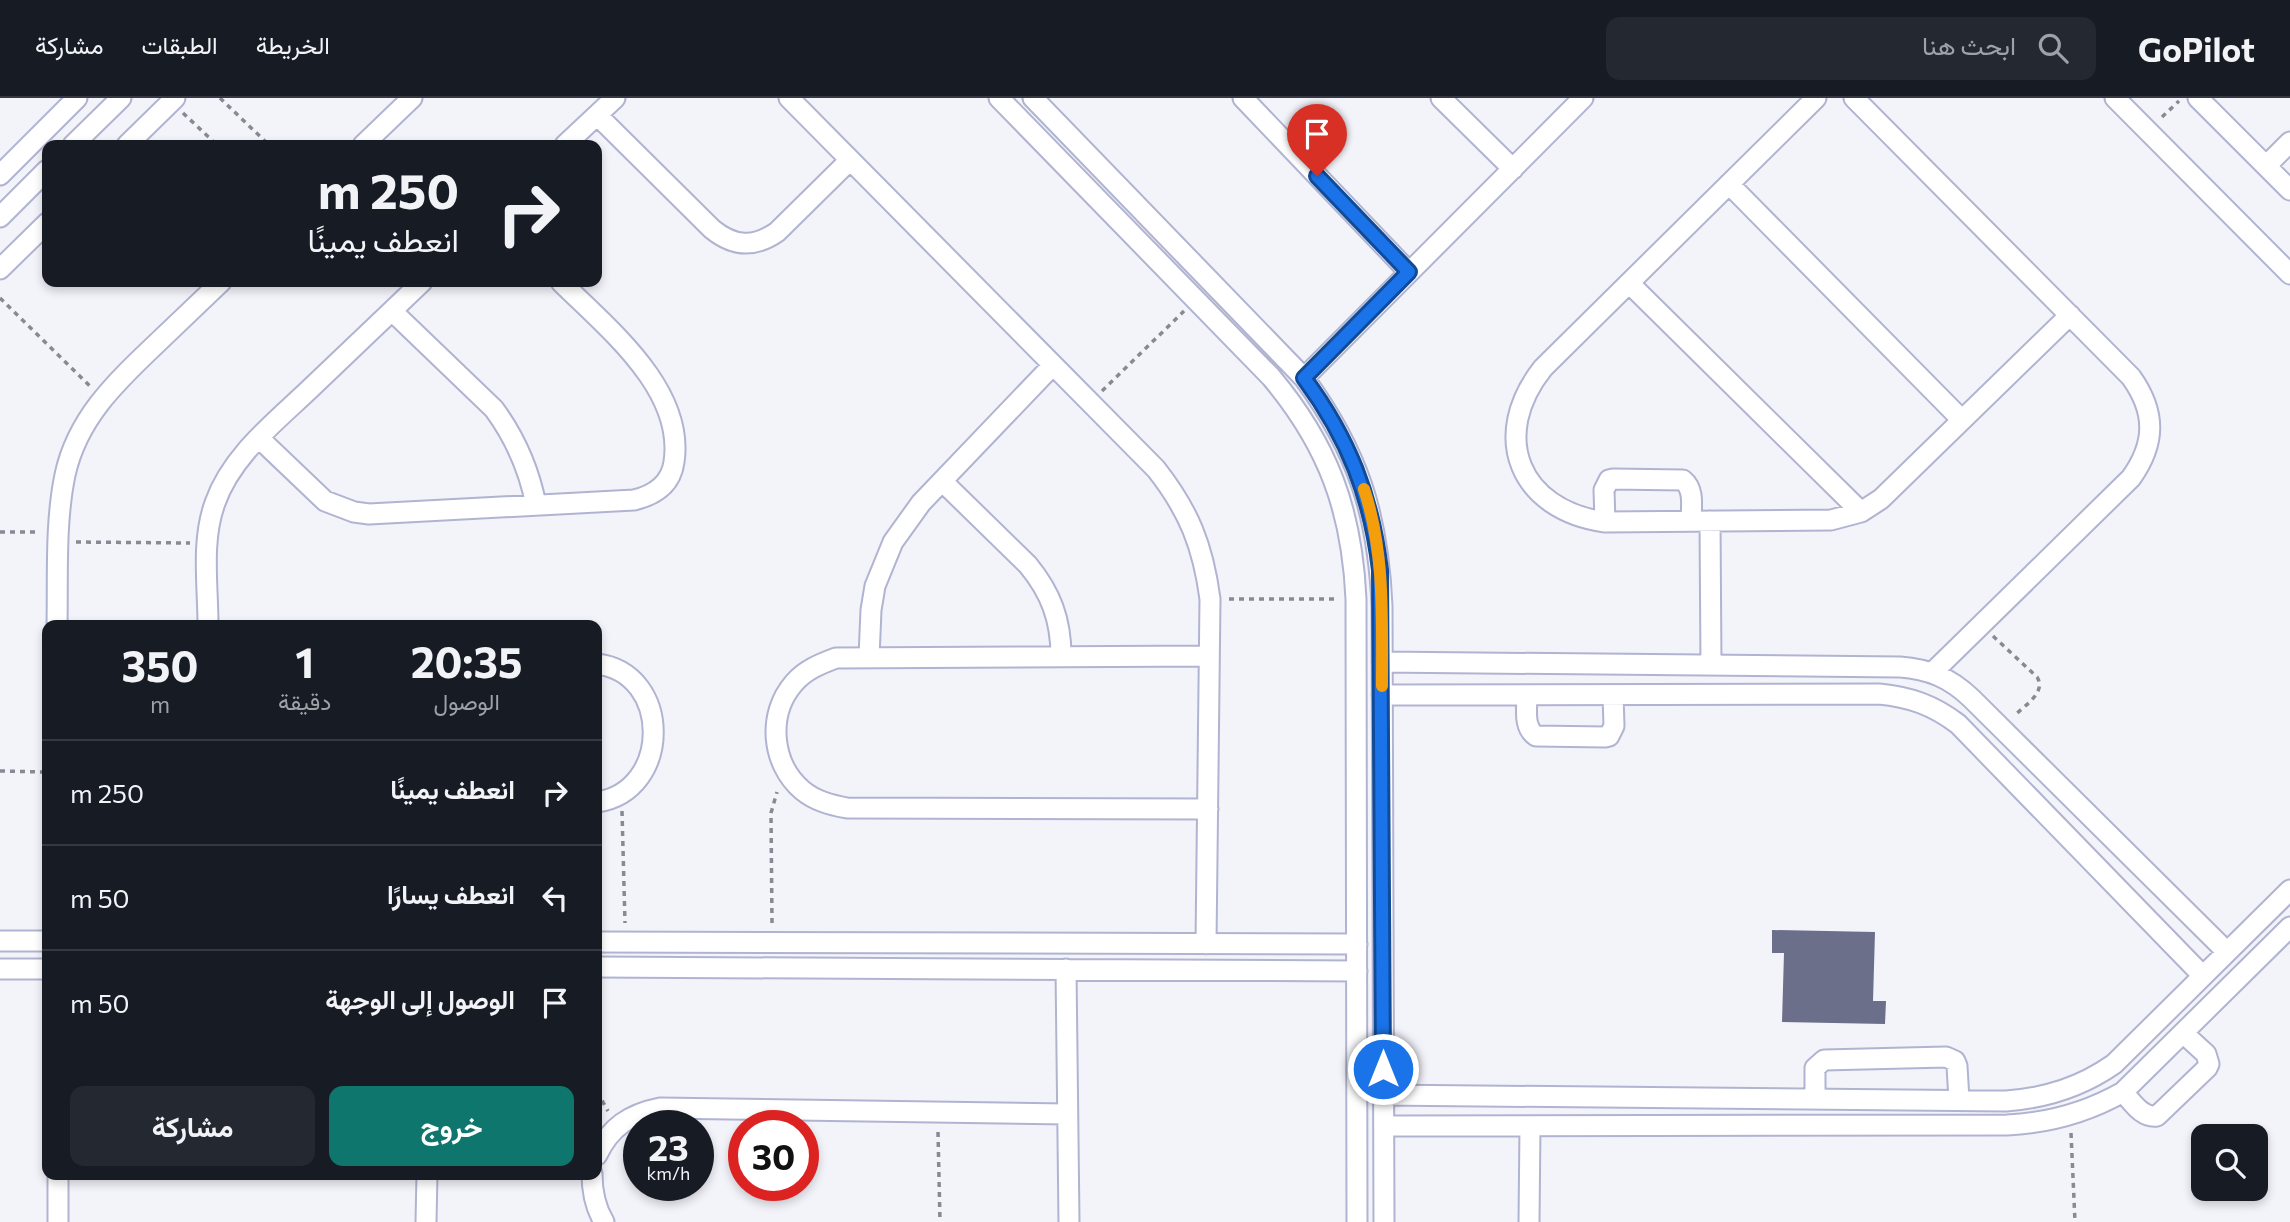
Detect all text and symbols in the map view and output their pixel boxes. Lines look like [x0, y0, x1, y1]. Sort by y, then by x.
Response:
search box [1606, 17, 2096, 80]
text: GoPilot [2138, 28, 2255, 69]
text: ابحث هنا [1922, 29, 2016, 60]
icon: search [2034, 29, 2072, 67]
text: مشاركة [35, 30, 103, 59]
text: الطبقات [141, 30, 218, 59]
text: الخريطة [256, 30, 330, 59]
pin [1287, 104, 1347, 176]
icon: arrive [1298, 115, 1336, 153]
text: 250 m [318, 159, 459, 219]
icon: right [483, 168, 574, 259]
text: انعطف يمينًا [308, 219, 459, 259]
text: 1 [295, 635, 314, 687]
text: 20:35 [411, 635, 522, 687]
text: 350 [122, 639, 198, 691]
text: دقيقة [278, 687, 331, 715]
text: الوصول [433, 687, 500, 715]
text: m [150, 690, 170, 718]
text: انعطف يمينًا [390, 773, 515, 804]
icon: right [536, 774, 574, 812]
text: 250 m [70, 777, 144, 808]
text: انعطف يسارًا [387, 878, 515, 909]
icon: left [536, 879, 574, 917]
text: 50 m [70, 882, 130, 913]
text: الوصول إلى الوجهة [325, 983, 515, 1014]
icon: arrive [536, 984, 574, 1022]
text: 50 m [70, 987, 130, 1018]
position arrow [1346, 1032, 1420, 1106]
button: مشاركة [70, 1086, 315, 1166]
button: خروج [329, 1086, 574, 1166]
speed limit sign: 30 [728, 1110, 819, 1201]
map controls [2191, 1124, 2268, 1201]
button: search [2191, 1124, 2268, 1201]
text: 23 [648, 1125, 689, 1168]
text: km/h [647, 1162, 690, 1184]

